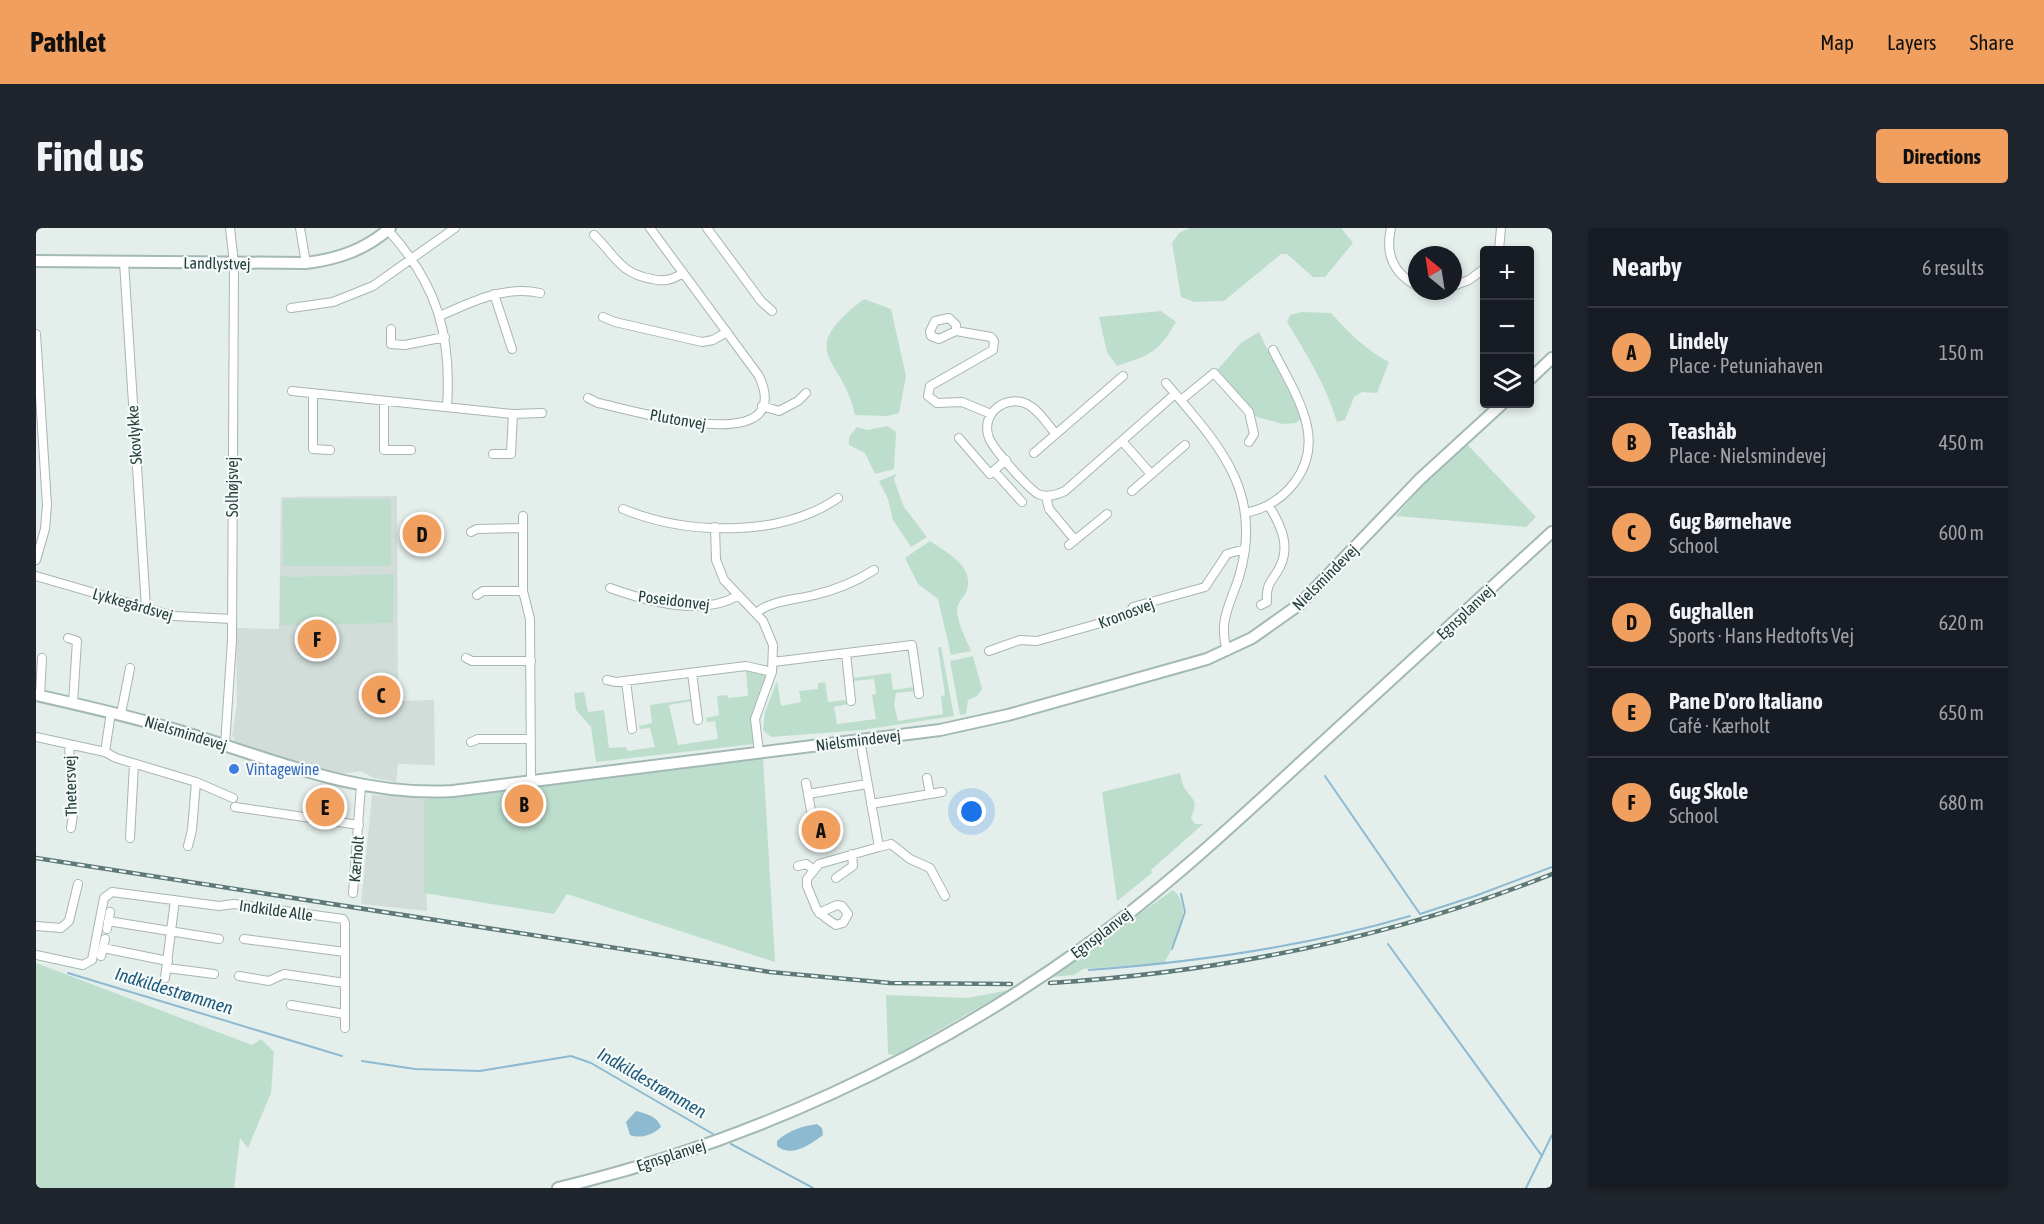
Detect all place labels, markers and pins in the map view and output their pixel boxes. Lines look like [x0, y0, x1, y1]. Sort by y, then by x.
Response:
pin: D [402, 512, 442, 556]
pin: F [298, 616, 336, 662]
pin: C [362, 672, 400, 718]
place label: Vintagewine [246, 760, 319, 779]
marker: Vintagewine [227, 762, 241, 776]
pin: B [504, 782, 544, 826]
pin: E [306, 784, 344, 830]
pin: A [802, 808, 840, 852]

